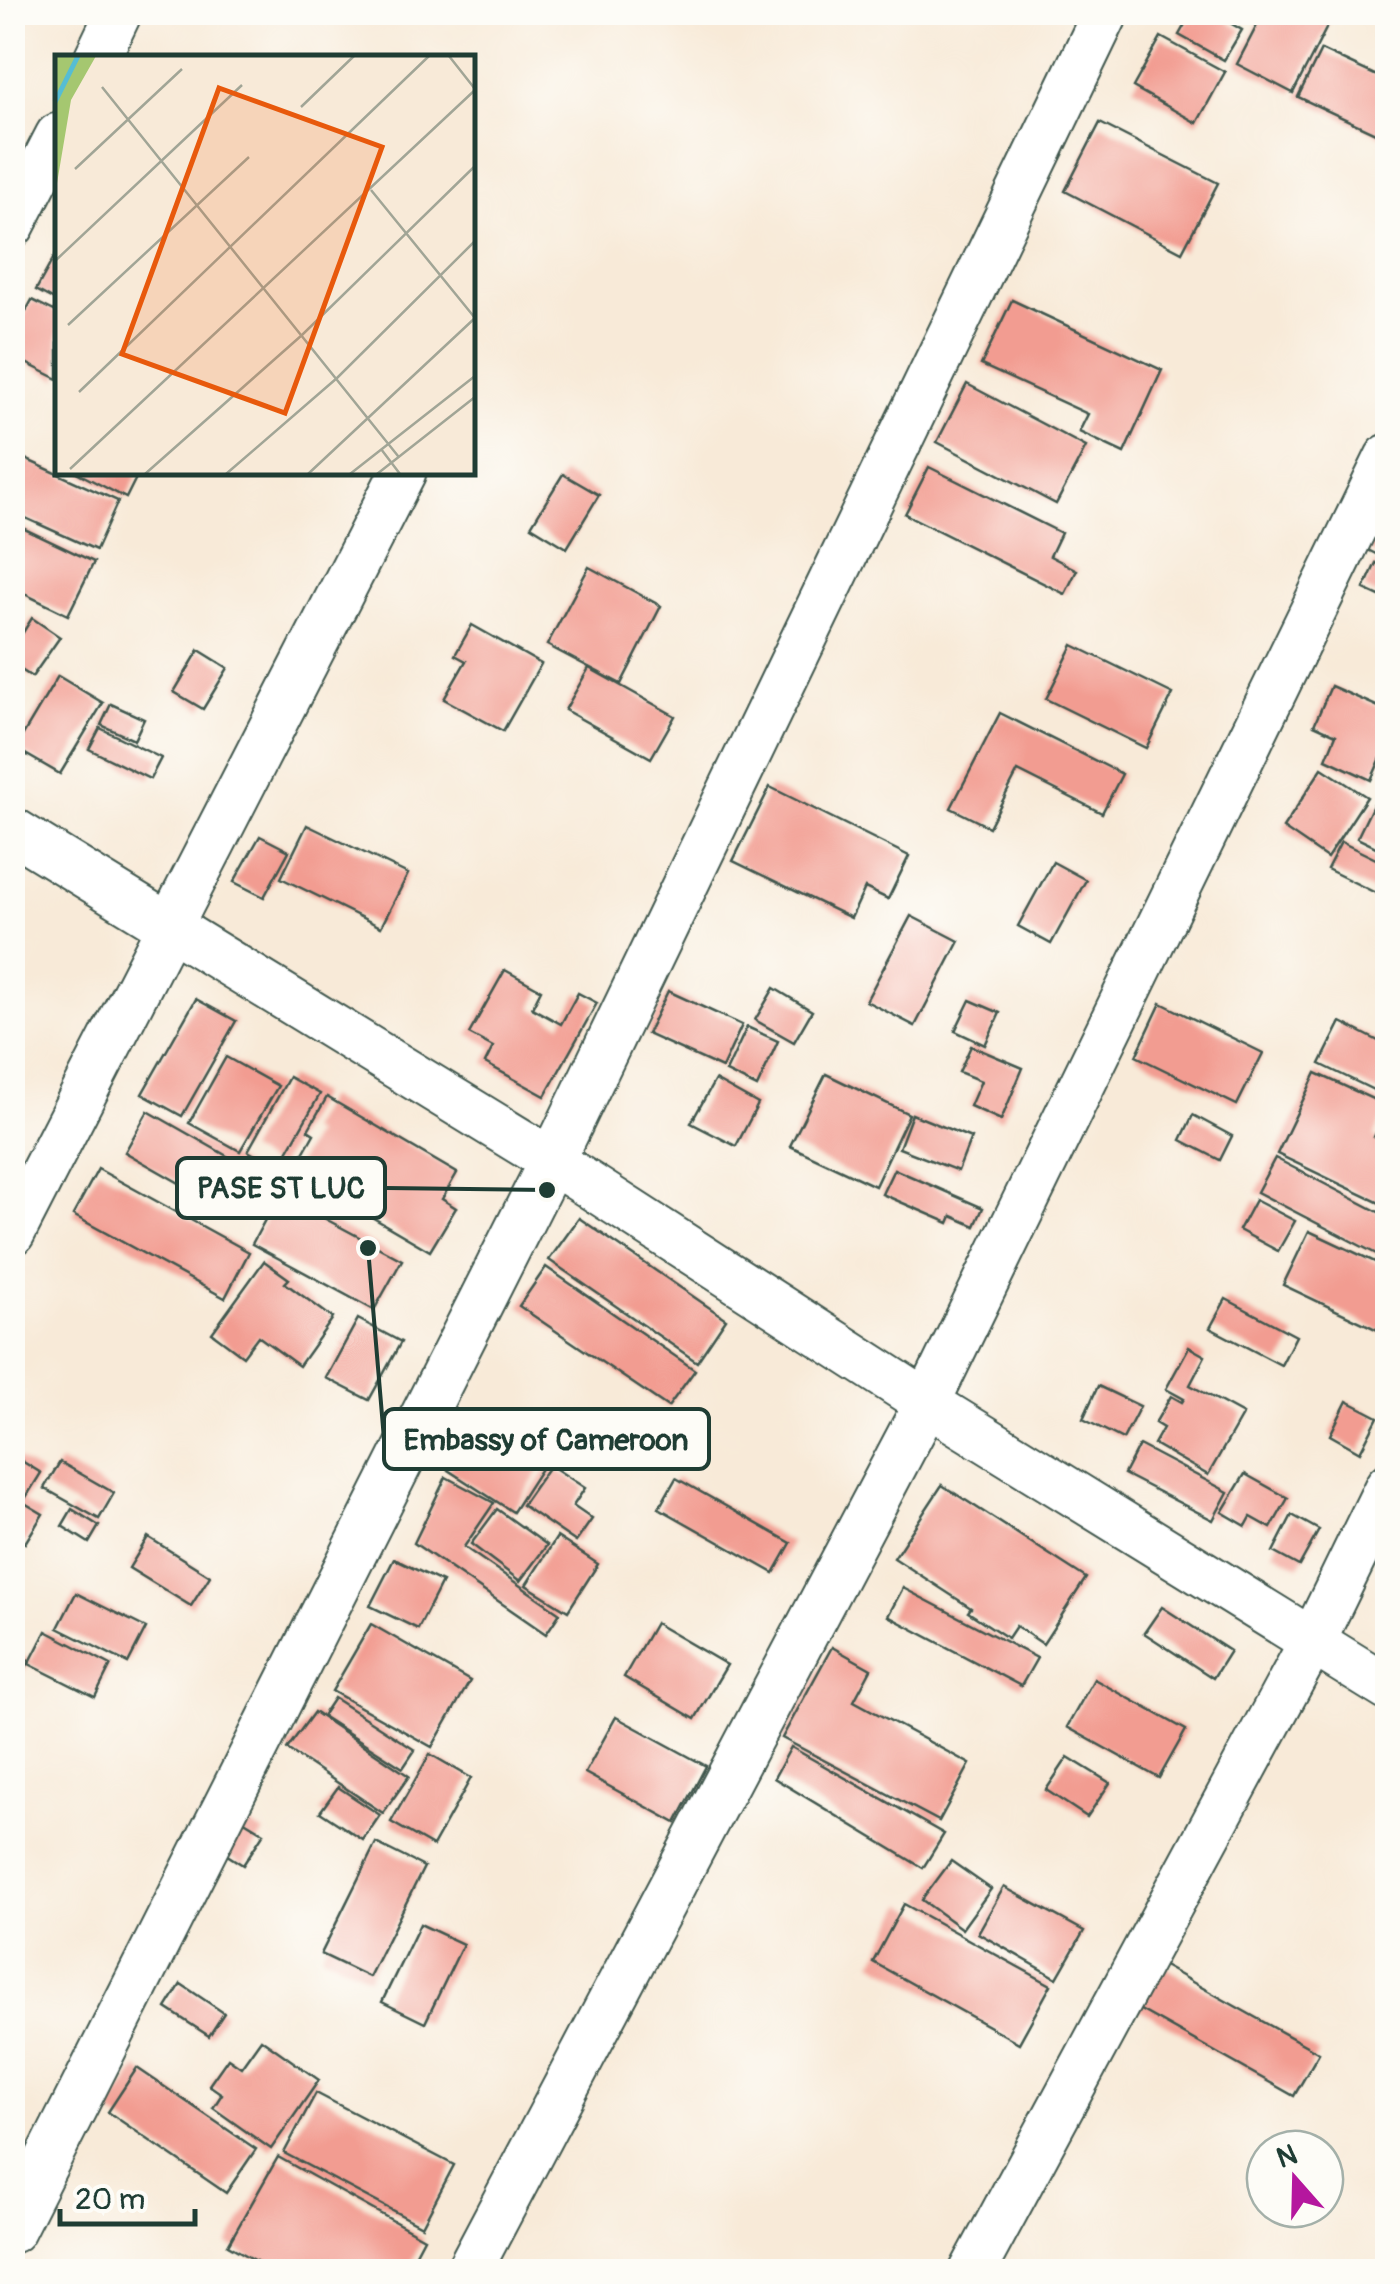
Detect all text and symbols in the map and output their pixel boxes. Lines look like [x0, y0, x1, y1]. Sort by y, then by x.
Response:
inset map [55, 55, 475, 475]
callout: PASE ST LUC [177, 1158, 385, 1218]
text: PASE ST LUC [197, 1170, 365, 1207]
callout: Embassy of Cameroon [384, 1409, 709, 1469]
text: Embassy of Cameroon [404, 1422, 688, 1459]
north arrow [1245, 2129, 1345, 2229]
text: N [1272, 2137, 1302, 2177]
scale bar [60, 2164, 195, 2226]
text: 20 m [75, 2181, 145, 2218]

